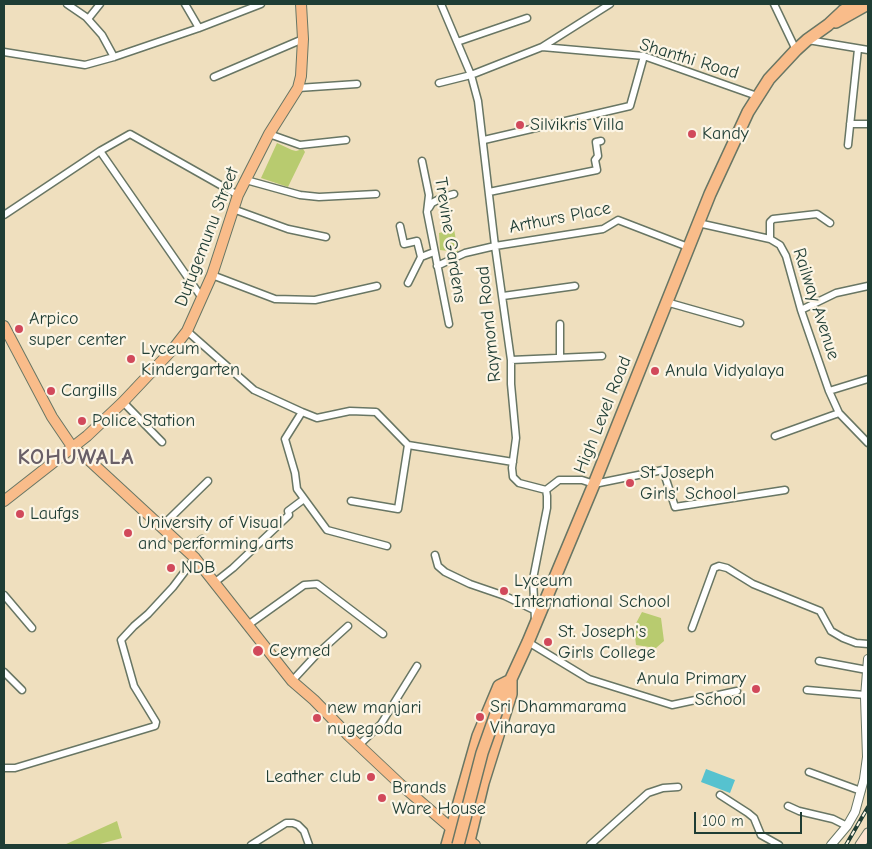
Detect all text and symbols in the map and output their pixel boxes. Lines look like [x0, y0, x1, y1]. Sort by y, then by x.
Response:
street label: Shanthi Road [637, 34, 741, 84]
place label: Silvikris Villa [530, 114, 624, 136]
marker: Silvikris Villa [514, 119, 526, 131]
place label: Kandy [702, 123, 749, 145]
marker: Kandy [686, 128, 698, 140]
street label: Dutugemunu Street [170, 164, 244, 310]
street label: Trevine Gardens [429, 176, 471, 304]
street label: Arthurs Place [507, 198, 613, 238]
street label: Railway Avenue [788, 245, 844, 363]
street label: Raymond Road [472, 265, 506, 383]
place label: Arpico super center [29, 308, 126, 350]
marker: Arpico super center [13, 323, 25, 335]
place label: Lyceum Kindergarten [141, 338, 240, 380]
marker: Lyceum Kindergarten [125, 353, 137, 365]
street label: High Level Road [570, 353, 636, 477]
place label: Anula Vidyalaya [665, 360, 784, 382]
marker: Anula Vidyalaya [649, 365, 661, 377]
place label: Cargills [61, 380, 117, 402]
marker: Cargills [45, 385, 57, 397]
place label: Police Station [92, 410, 195, 432]
marker: Police Station [76, 415, 88, 427]
district label: KOHUWALA [17, 445, 135, 471]
place label: St Joseph Girls' School [640, 462, 736, 504]
marker: St Joseph Girls' School [624, 477, 636, 489]
place label: Laufgs [30, 503, 79, 525]
marker: Laufgs [14, 508, 26, 520]
place label: University of Visual and performing arts [138, 512, 293, 554]
marker: University of Visual and performing arts [122, 527, 134, 539]
place label: NDB [181, 557, 215, 579]
marker: NDB [165, 562, 177, 574]
place label: Lyceum International School [514, 570, 670, 612]
marker: Lyceum International School [498, 585, 510, 597]
place label: St. Joseph's Girls College [558, 621, 656, 664]
marker: St. Joseph's Girls College [542, 636, 554, 648]
place label: Ceymed [269, 640, 331, 662]
marker: Ceymed [251, 644, 265, 658]
place label: Anula Primary School [636, 668, 746, 711]
marker: Anula Primary School [750, 683, 762, 695]
place label: Sri Dhammarama Viharaya [490, 696, 627, 739]
place label: new manjari nugegoda [327, 697, 422, 740]
marker: Sri Dhammarama Viharaya [474, 711, 486, 723]
marker: new manjari nugegoda [311, 712, 323, 724]
place label: Leather club [266, 766, 361, 788]
marker: Leather club [365, 771, 377, 783]
place label: Brands Ware House [392, 777, 486, 820]
marker: Brands Ware House [376, 792, 388, 804]
scale bar [697, 802, 804, 834]
text: 100 m [702, 812, 744, 830]

